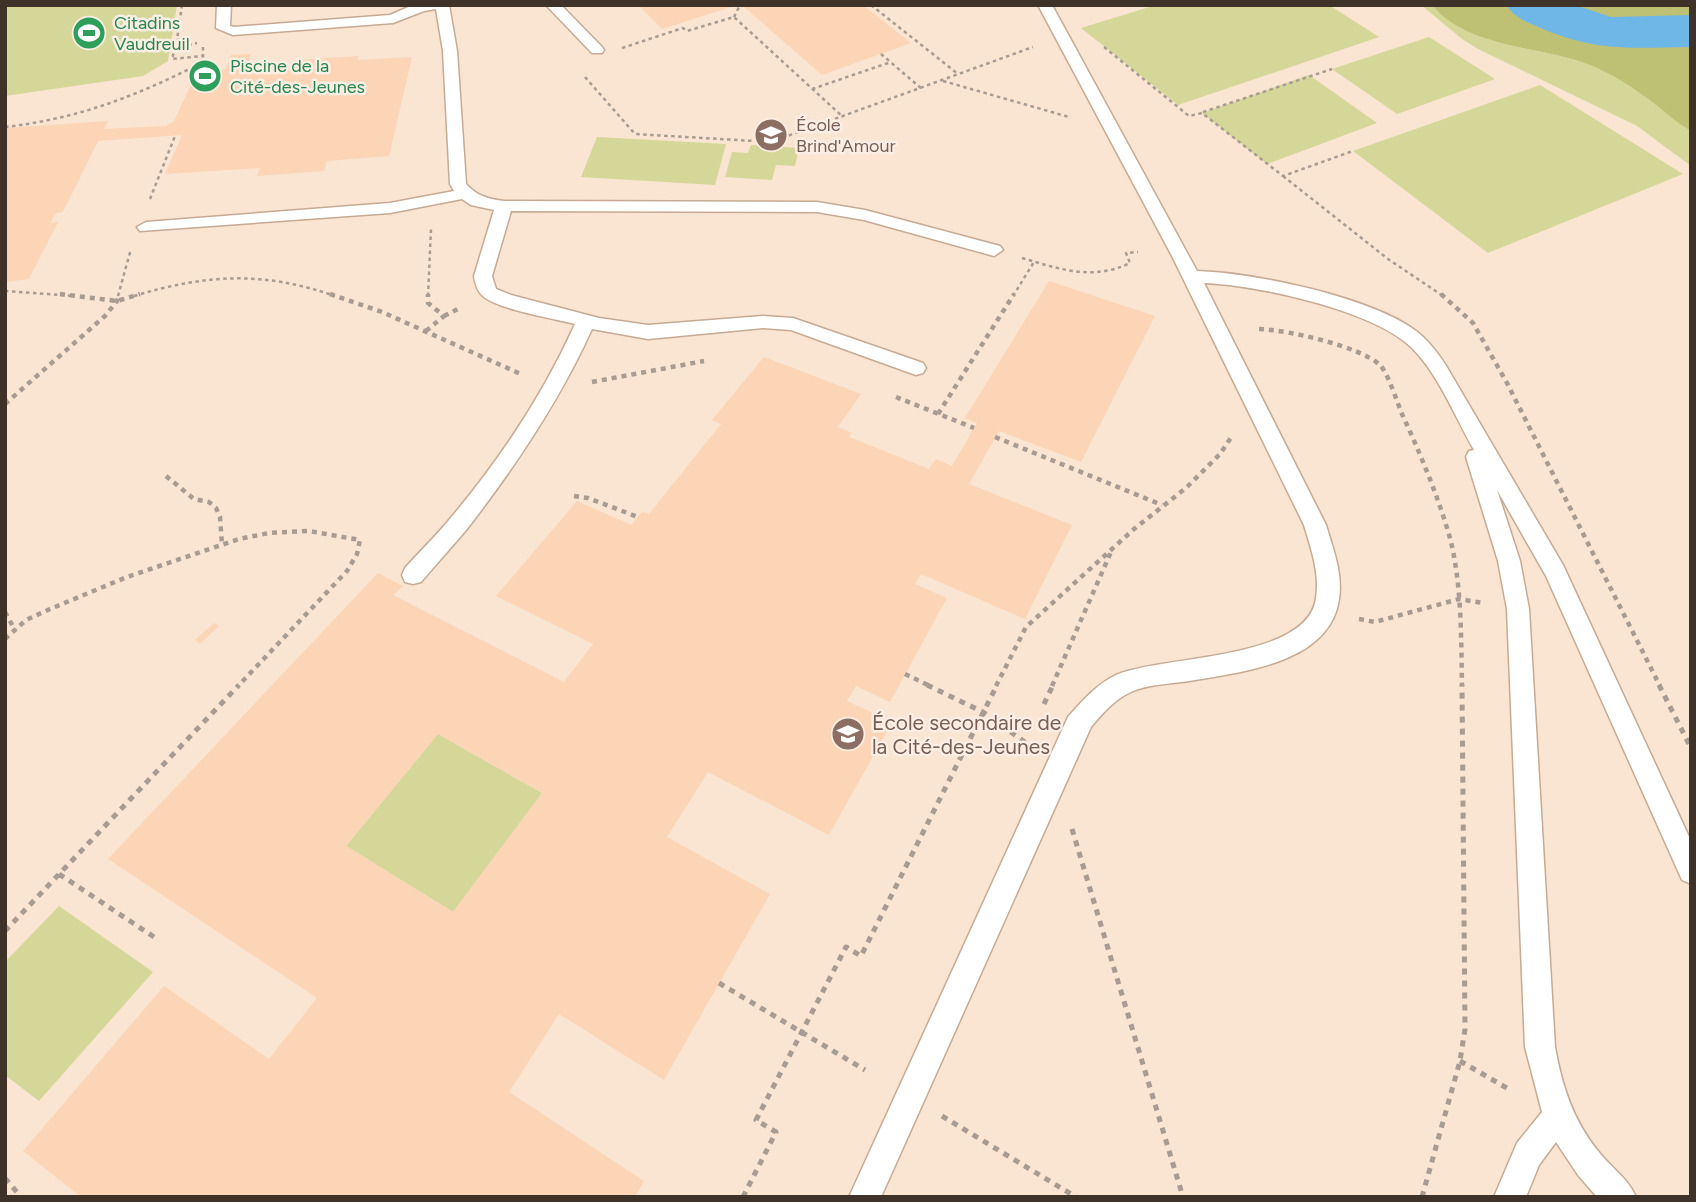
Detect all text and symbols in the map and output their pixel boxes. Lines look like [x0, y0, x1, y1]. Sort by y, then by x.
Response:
place label: Citadins Vaudreuil [114, 12, 190, 55]
sports icon: Citadins Vaudreuil [70, 14, 108, 52]
place label: Piscine de la Cité-des-Jeunes [230, 55, 365, 98]
sports icon: Piscine de la Cité-des-Jeunes [186, 57, 224, 95]
place label: École Brind'Amour [796, 114, 896, 157]
school or university icon: École Brind'Amour [752, 116, 790, 154]
place label: École secondaire de la Cité-des-Jeunes [872, 710, 1061, 759]
school or university icon: École secondaire de la Cité-des-Jeunes [829, 715, 867, 753]

